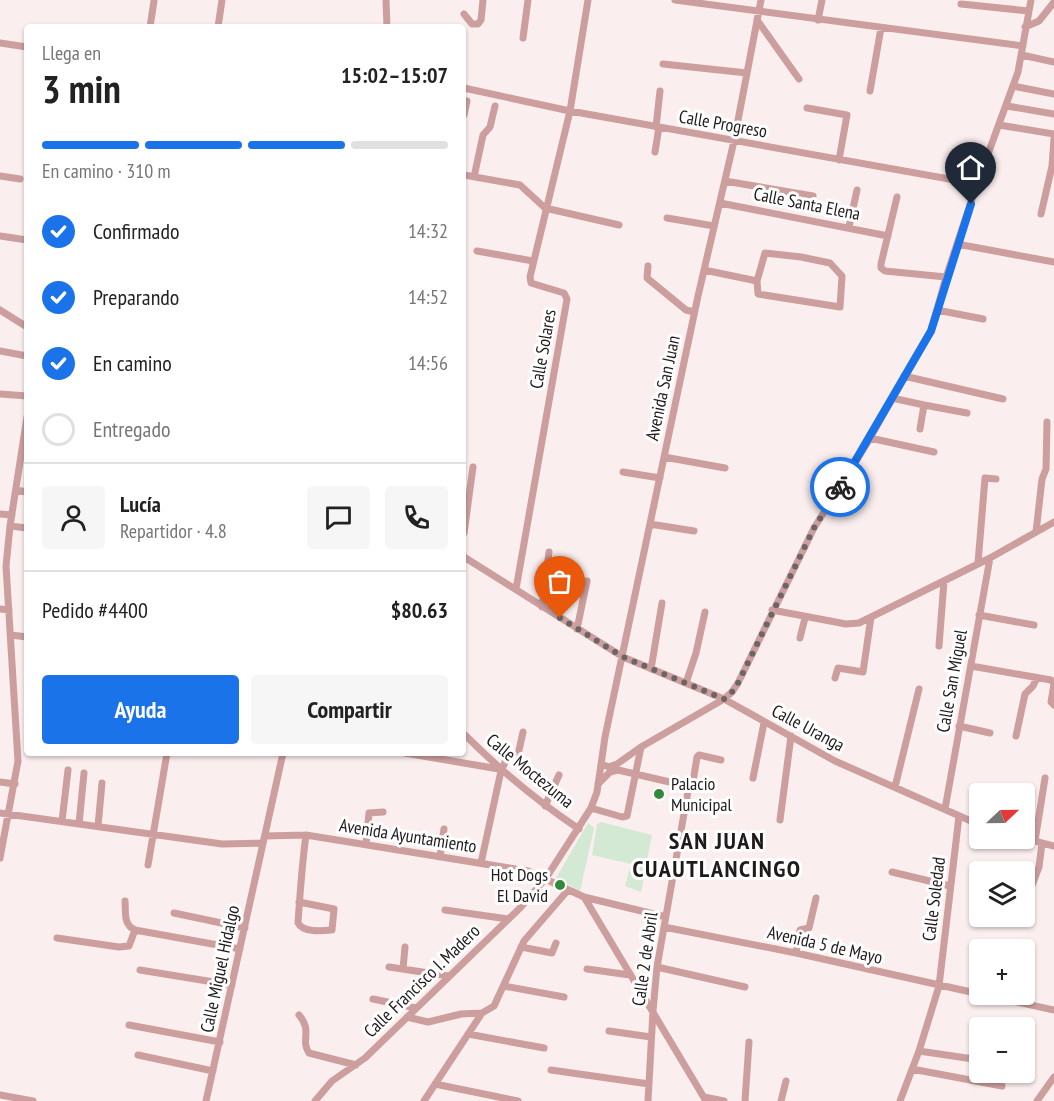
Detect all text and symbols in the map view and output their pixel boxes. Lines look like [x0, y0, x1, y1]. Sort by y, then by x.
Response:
text: Llega en [42, 40, 101, 66]
text: 15:02–15:07 [341, 61, 448, 89]
text: 3 min [42, 63, 121, 114]
street label: Calle Progreso [677, 104, 769, 143]
pin [945, 142, 996, 204]
icon: home [954, 151, 987, 184]
text: En camino · 310 m [42, 158, 171, 184]
street label: Calle Santa Elena [752, 182, 862, 225]
icon: check [42, 215, 75, 248]
text: Confirmado [93, 217, 179, 245]
text: 14:32 [408, 218, 448, 244]
icon: check [42, 281, 75, 314]
text: Preparando [93, 283, 179, 311]
text: 14:52 [408, 284, 448, 310]
street label: Calle Solares [524, 307, 561, 390]
street label: Avenida San Juan [640, 333, 685, 443]
icon: check [42, 347, 75, 380]
text: En camino [93, 349, 172, 377]
text: 14:56 [408, 350, 448, 376]
text: Entregado [93, 415, 170, 443]
courier [810, 457, 870, 517]
icon: bike [824, 471, 857, 504]
button: person [42, 486, 105, 549]
button: chat [307, 486, 370, 549]
button: phone [385, 486, 448, 549]
text: Lucía [120, 490, 161, 518]
text: Repartidor · 4.8 [120, 518, 227, 544]
pin [534, 556, 585, 618]
icon: bag [543, 565, 576, 598]
text: Pedido #4400 [42, 596, 148, 624]
text: $80.63 [391, 596, 448, 624]
street label: Calle San Miguel [931, 627, 972, 734]
button: Ayuda [42, 675, 239, 744]
button: Compartir [251, 675, 448, 744]
street label: Calle Uranga [768, 699, 849, 756]
street label: Calle Moctezuma [482, 728, 579, 813]
place label: Palacio Municipal [671, 772, 732, 816]
north arrow [969, 783, 1035, 849]
map controls [969, 783, 1035, 1083]
marker: Palacio Municipal [652, 787, 666, 801]
street label: Avenida Ayuntamiento [338, 813, 479, 858]
district label: SAN JUAN CUAUTLANCINGO [633, 825, 802, 884]
street label: Calle Soledad [917, 855, 950, 942]
button: layers [969, 861, 1035, 927]
place label: Hot Dogs El David [491, 863, 548, 907]
marker: Hot Dogs El David [553, 878, 567, 892]
street label: Calle Miguel Hidalgo [195, 903, 244, 1035]
street label: Calle 2 de Abril [627, 910, 663, 1007]
street label: Calle Francisco I. Madero [359, 919, 485, 1042]
street label: Avenida 5 de Mayo [765, 920, 885, 969]
button: + [969, 939, 1035, 1005]
button: − [969, 1017, 1035, 1083]

